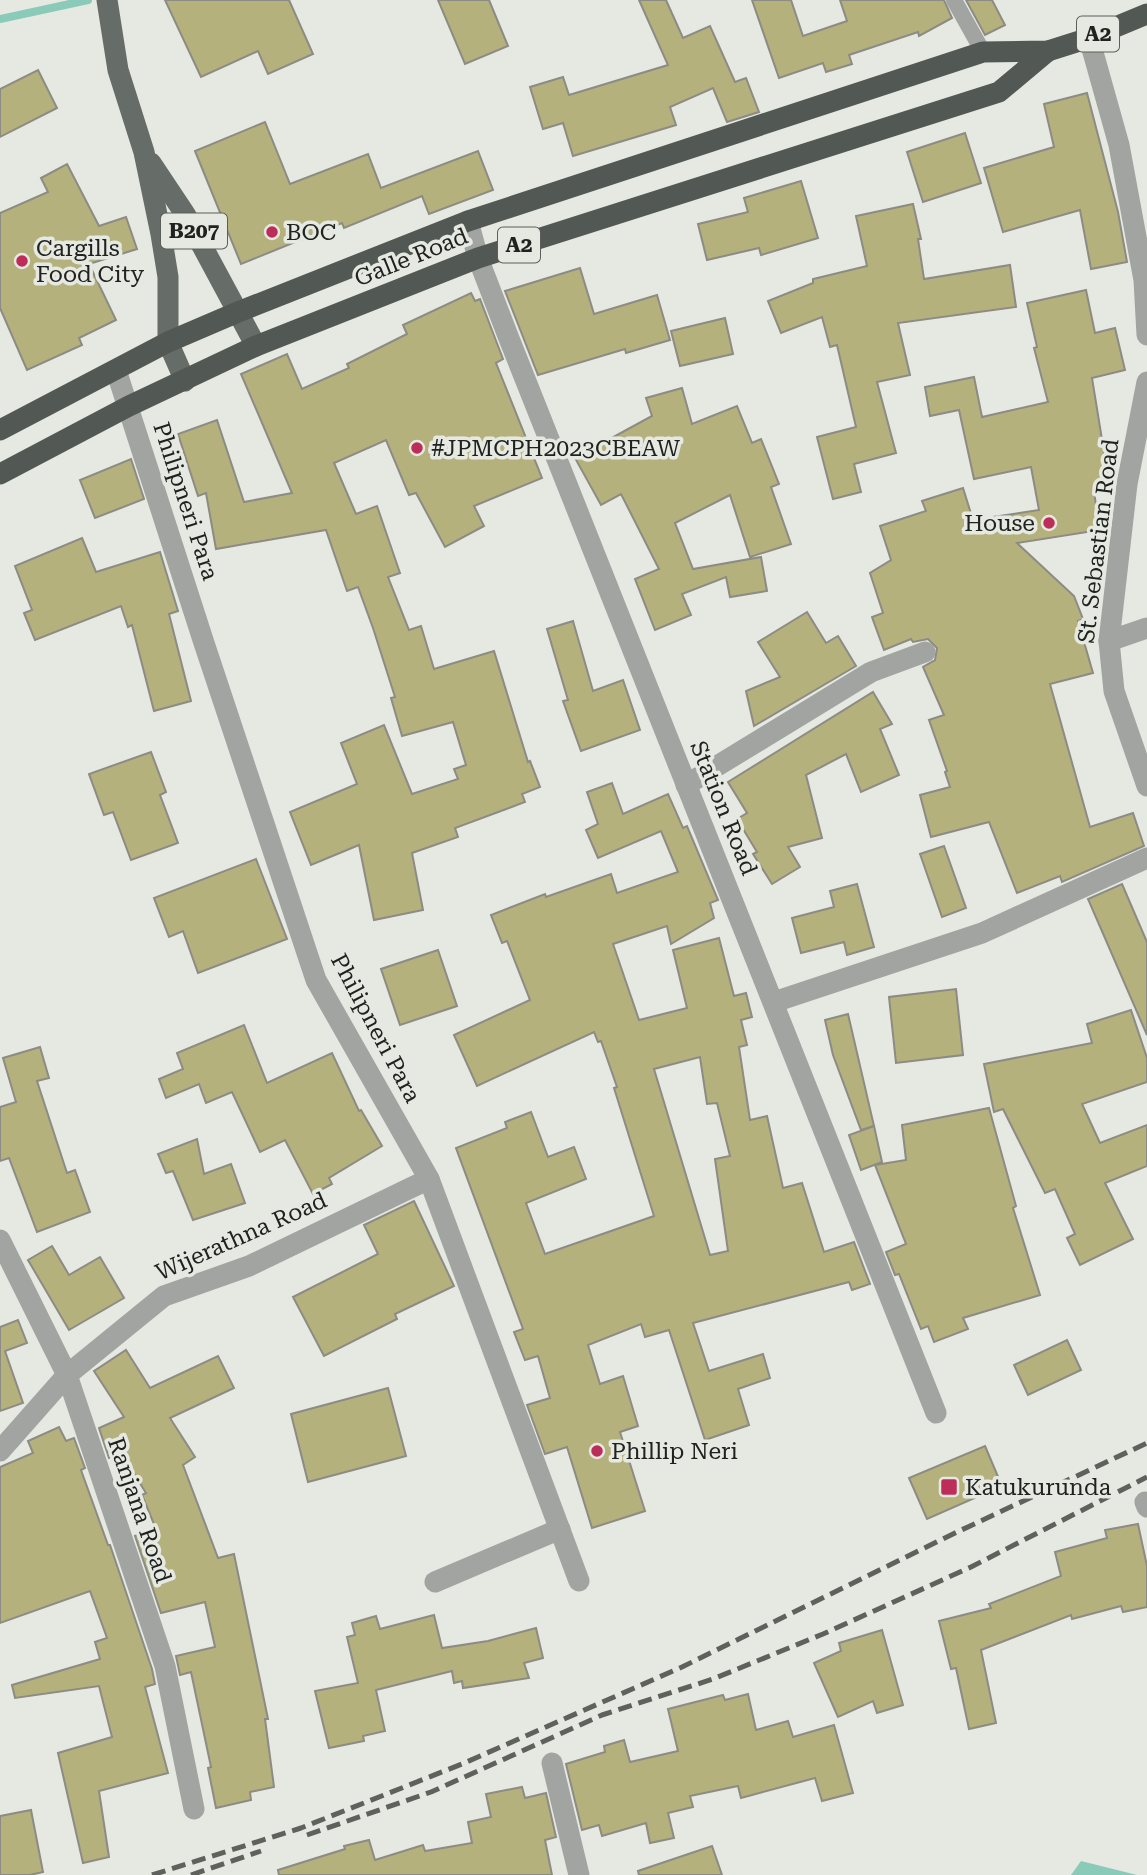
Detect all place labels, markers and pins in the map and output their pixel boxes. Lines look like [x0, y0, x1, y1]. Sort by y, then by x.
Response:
place label: BOC [286, 219, 336, 246]
marker: BOC [264, 224, 280, 240]
place label: Cargills Food City [36, 235, 144, 288]
marker: Cargills Food City [14, 253, 30, 269]
place label: #JPMCPH2023CBEAW [431, 435, 681, 462]
marker: #JPMCPH2023CBEAW [409, 440, 425, 456]
place label: House [964, 510, 1035, 537]
marker: House [1041, 515, 1057, 531]
place label: Phillip Neri [611, 1438, 738, 1465]
marker: Phillip Neri [589, 1443, 605, 1459]
place label: Katukurunda [965, 1474, 1112, 1501]
marker: Katukurunda [939, 1477, 959, 1497]

